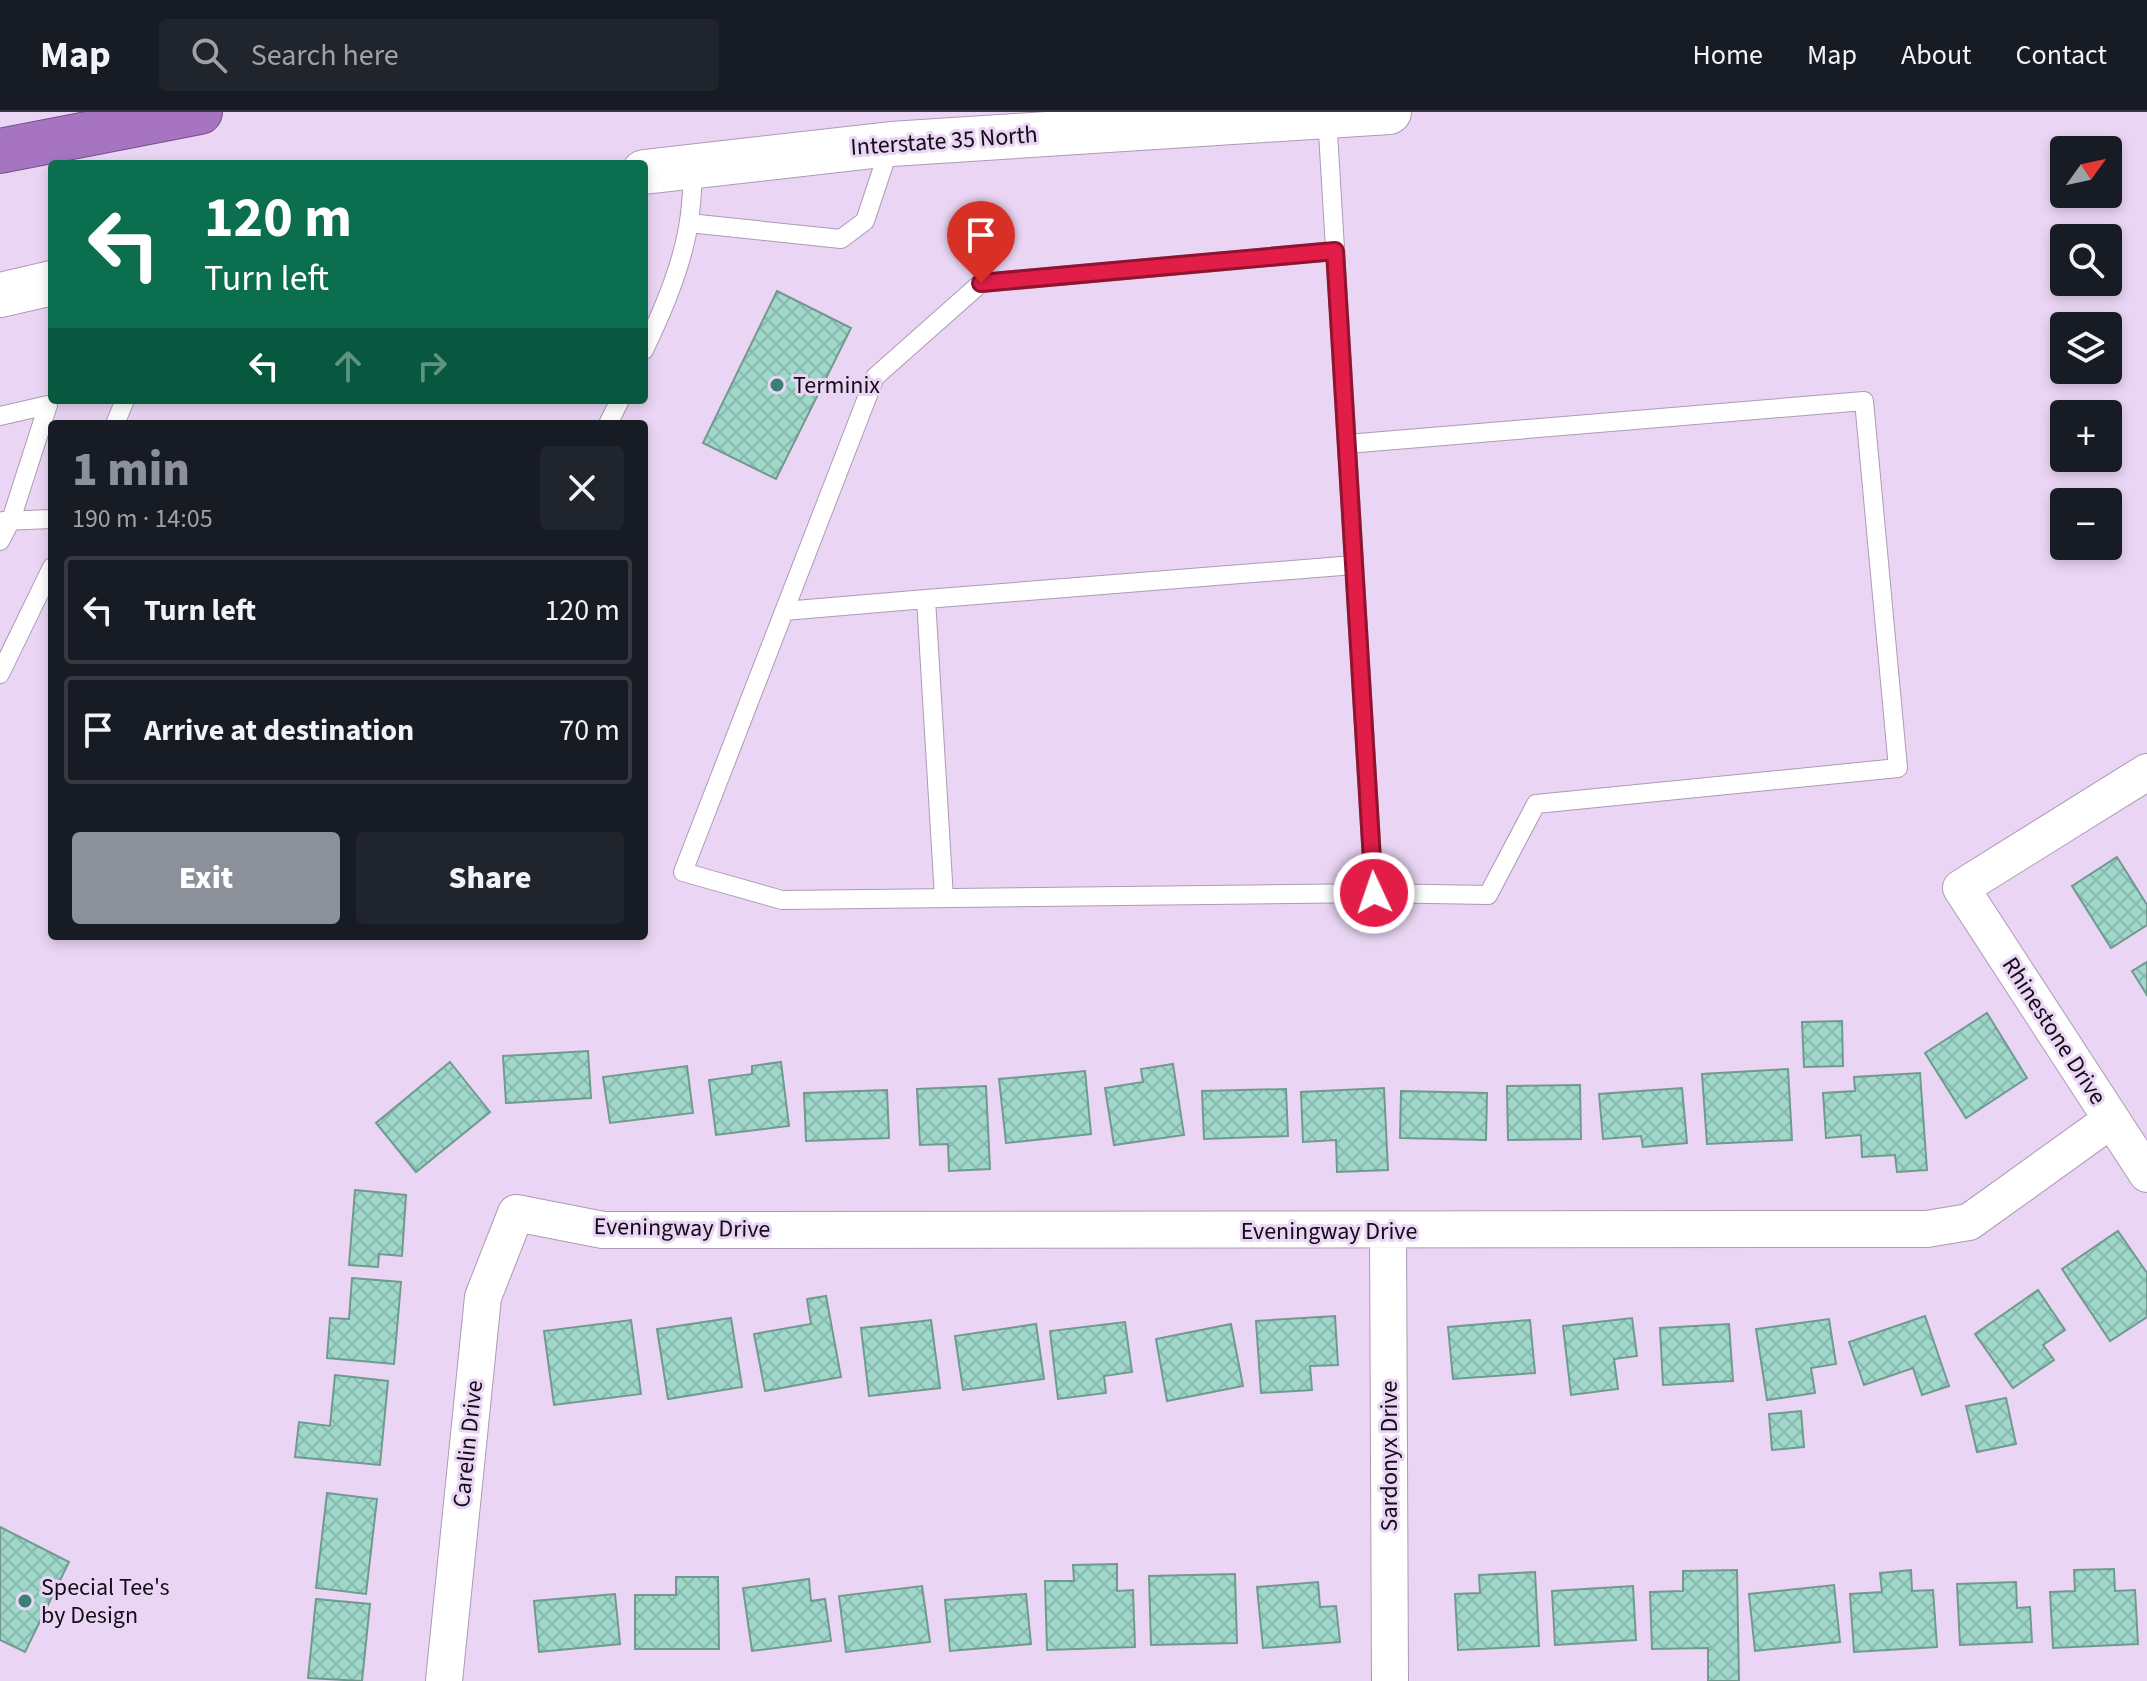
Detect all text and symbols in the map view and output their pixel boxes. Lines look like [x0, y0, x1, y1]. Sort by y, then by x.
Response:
search box [159, 19, 719, 91]
text: Map [40, 28, 111, 82]
icon: search [187, 33, 231, 77]
text: Search here [251, 34, 399, 77]
text: Home [1692, 35, 1763, 75]
text: Map [1807, 35, 1857, 75]
text: About [1901, 35, 1972, 75]
text: Contact [2016, 35, 2107, 75]
street label: Interstate 35 North [849, 117, 1039, 165]
north arrow [2050, 136, 2122, 208]
map controls [2050, 136, 2122, 560]
text: 120 m [204, 179, 352, 258]
icon: left [72, 192, 176, 296]
pin [947, 201, 1015, 283]
icon: arrive [959, 213, 1003, 257]
button: search [2050, 224, 2122, 296]
text: Turn left [204, 253, 329, 304]
button: layers [2050, 312, 2122, 384]
icon: left [242, 344, 286, 388]
icon: ahead [326, 344, 370, 388]
icon: right [410, 344, 454, 388]
place label: Terminix [793, 368, 880, 403]
marker: Terminix [768, 376, 786, 394]
button: + [2050, 400, 2122, 472]
text: 1 min [72, 436, 190, 504]
button: close [540, 446, 624, 530]
button: − [2050, 488, 2122, 560]
text: 190 m · 14:05 [72, 500, 213, 537]
icon: left [76, 588, 120, 632]
text: Turn left [144, 589, 256, 632]
text: 120 m [544, 589, 620, 632]
icon: arrive [76, 708, 120, 752]
text: Arrive at destination [144, 709, 414, 752]
text: 70 m [559, 709, 620, 752]
button: Exit [72, 832, 340, 924]
button: Share [356, 832, 624, 924]
position arrow [1332, 851, 1416, 935]
street label: Rhinestone Drive [1993, 950, 2115, 1112]
street label: Eveningway Drive [593, 1209, 771, 1247]
street label: Eveningway Drive [1241, 1214, 1417, 1249]
street label: Carelin Drive [444, 1379, 492, 1509]
street label: Sardonyx Drive [1372, 1381, 1407, 1531]
place label: Special Tee's by Design [41, 1570, 170, 1633]
marker: Special Tee's by Design [16, 1592, 34, 1610]

